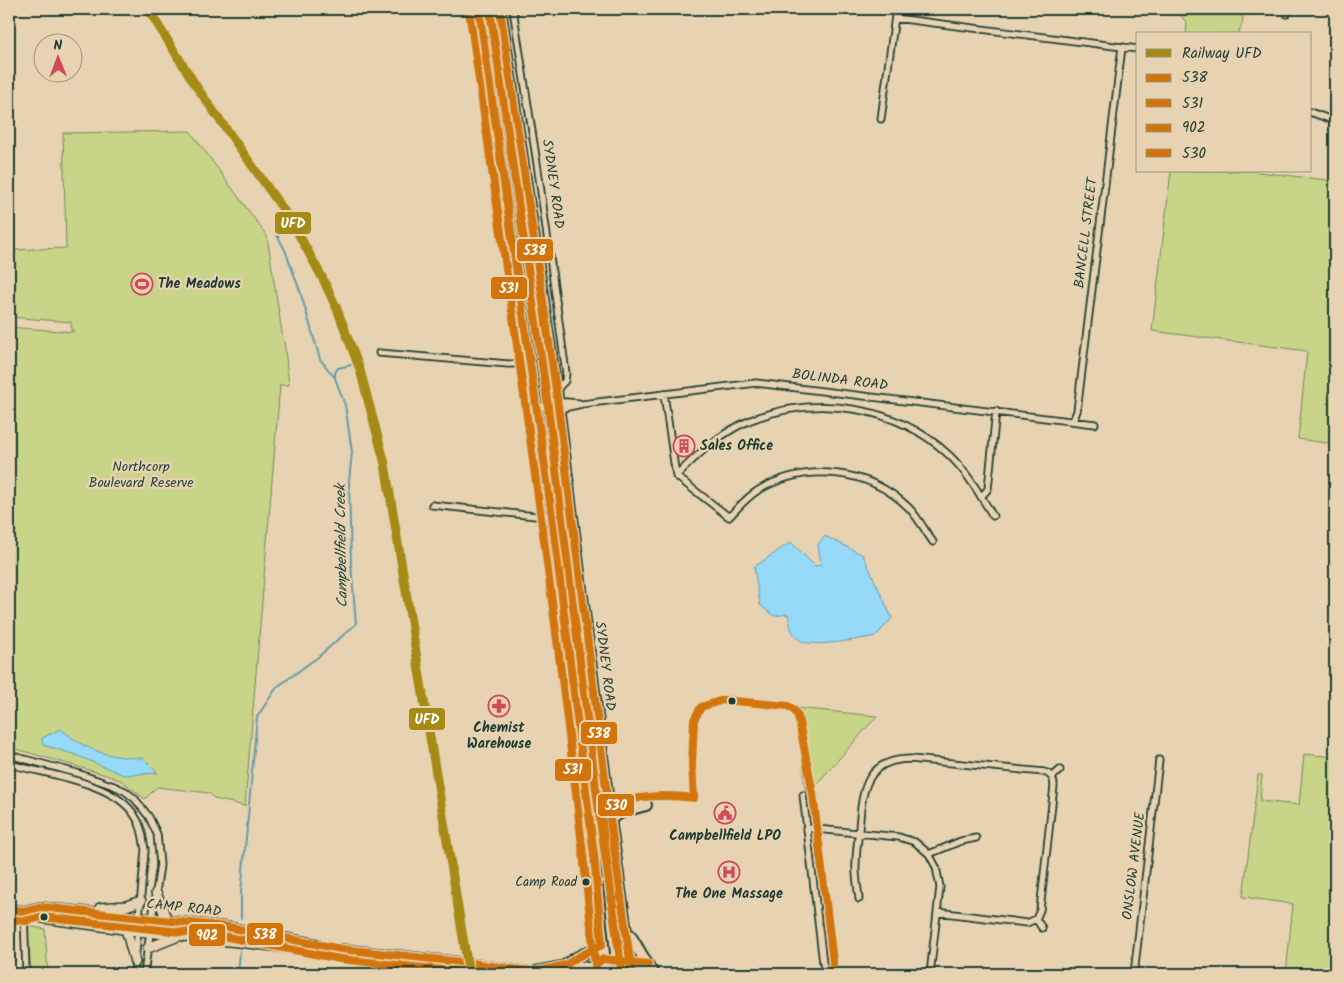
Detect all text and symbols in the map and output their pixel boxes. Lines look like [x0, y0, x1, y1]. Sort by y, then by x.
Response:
north arrow [32, 32, 82, 82]
legend [1136, 32, 1312, 172]
text: N [53, 35, 63, 57]
text: Railway UFD [1182, 42, 1262, 66]
text: 538 [1182, 66, 1209, 90]
text: 531 [1182, 92, 1204, 116]
text: 902 [1182, 116, 1206, 140]
street label: SYDNEY ROAD [536, 138, 570, 230]
text: 530 [1182, 142, 1207, 166]
street label: BANCELL STREET [1068, 175, 1104, 290]
line badge: UFD [274, 211, 312, 235]
text: UFD [280, 213, 306, 235]
line badge: 538 [516, 238, 554, 262]
text: 538 [522, 240, 547, 262]
sports icon: The Meadows [130, 272, 154, 296]
place label: The Meadows [158, 273, 241, 295]
line badge: 531 [490, 276, 528, 300]
text: 531 [499, 278, 519, 300]
street label: BOLINDA ROAD [791, 363, 889, 397]
building icon: Sales Office [672, 434, 696, 458]
place label: Sales Office [700, 435, 773, 457]
park label: Northcorp Boulevard Reserve [88, 456, 194, 494]
water label: Campbellfield Creek [329, 482, 355, 608]
street label: SYDNEY ROAD [589, 620, 621, 712]
pharmacy icon: Chemist Warehouse [487, 694, 511, 718]
unlabelled marker [727, 696, 737, 706]
line badge: UFD [408, 707, 446, 731]
text: UFD [414, 709, 440, 731]
place label: Chemist Warehouse [467, 717, 531, 755]
line badge: 538 [580, 721, 618, 745]
text: 538 [586, 723, 611, 745]
line badge: 531 [554, 758, 592, 782]
text: 531 [563, 759, 583, 781]
line badge: 530 [597, 793, 635, 817]
text: 530 [604, 795, 628, 817]
public building icon: Campbellfield LPO [713, 801, 737, 825]
street label: ONSLOW AVENUE [1116, 810, 1152, 921]
place label: Campbellfield LPO [669, 825, 781, 847]
hospital icon: The One Massage [717, 860, 741, 884]
place label: Camp Road [515, 872, 578, 893]
marker: Camp Road [581, 877, 591, 887]
place label: The One Massage [675, 883, 783, 905]
street label: CAMP ROAD [145, 893, 223, 923]
unlabelled marker [39, 912, 49, 922]
line badge: 538 [246, 922, 284, 946]
line badge: 902 [188, 923, 226, 947]
text: 538 [252, 924, 277, 946]
text: 902 [196, 925, 218, 947]

